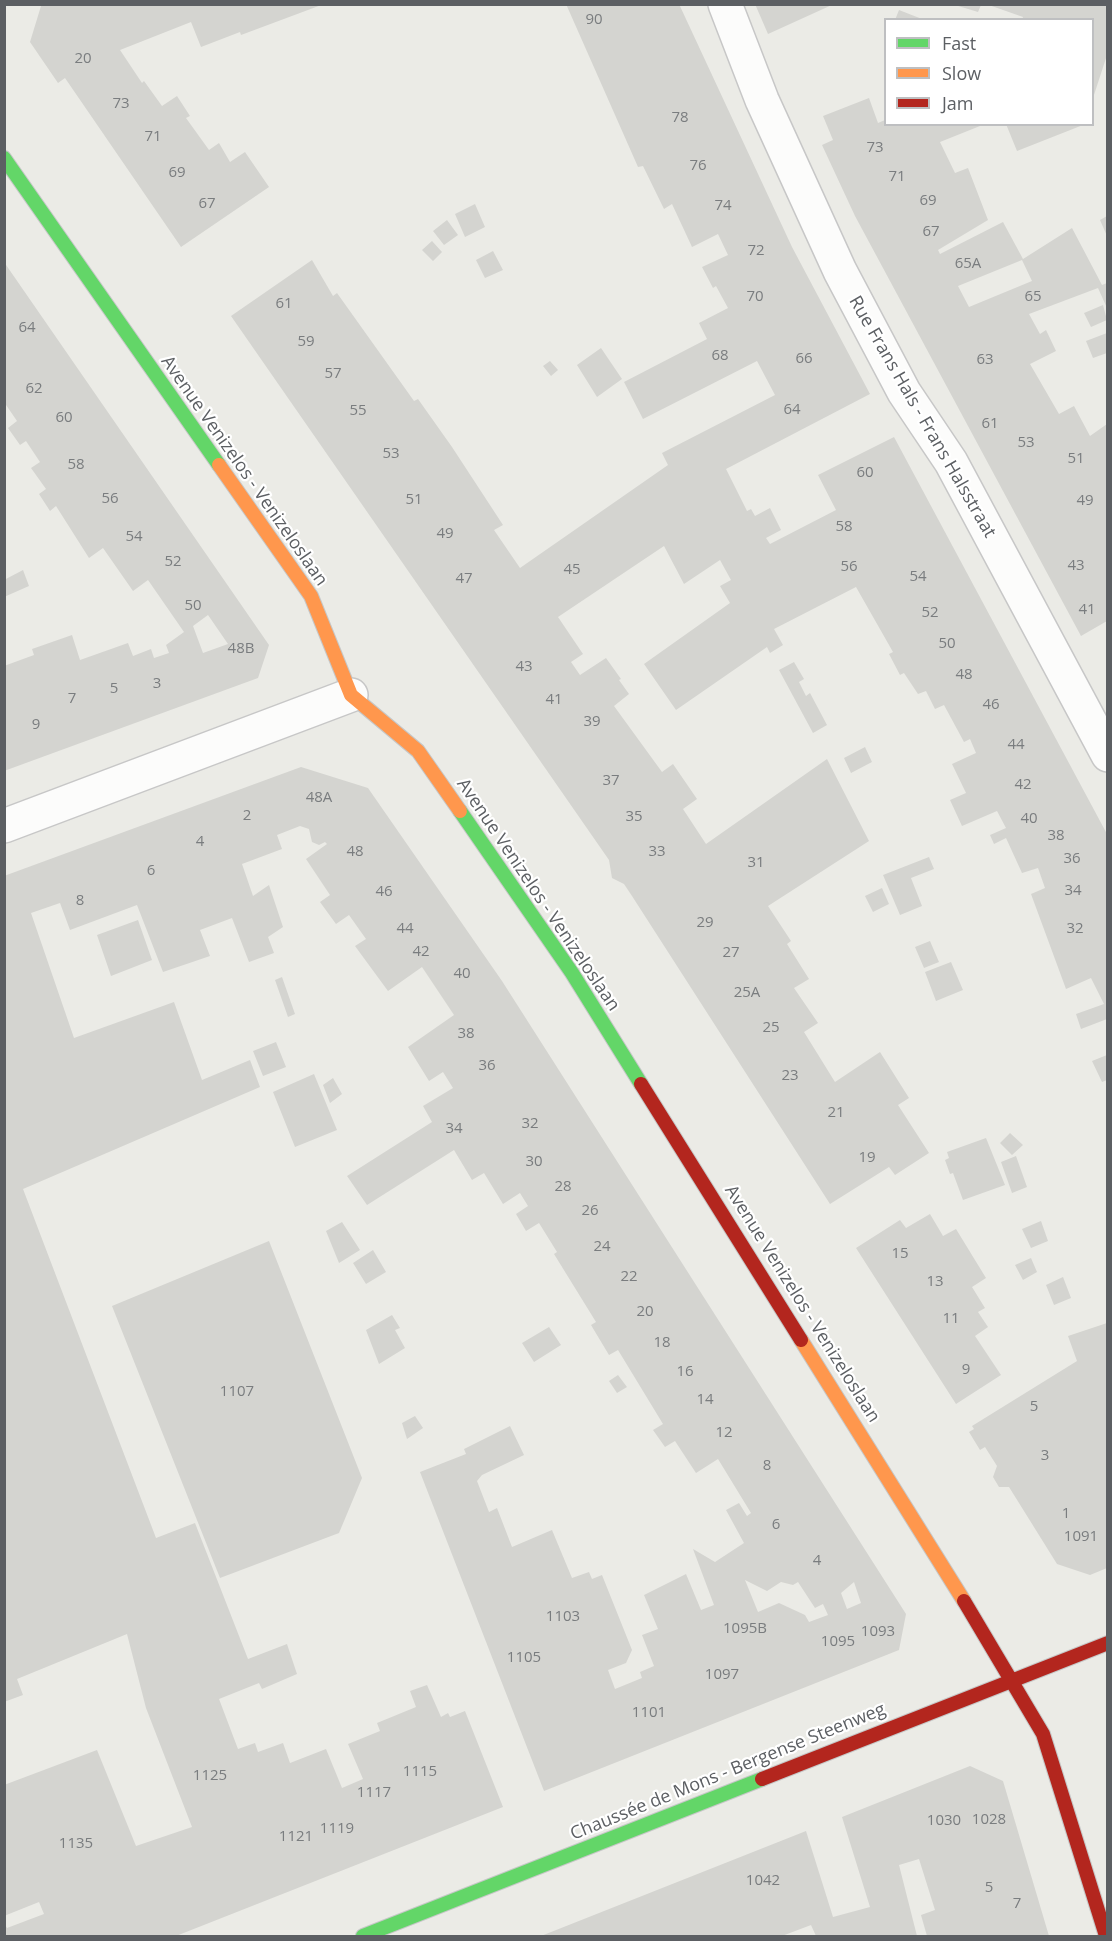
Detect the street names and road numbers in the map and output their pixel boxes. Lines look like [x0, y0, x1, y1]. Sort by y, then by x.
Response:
street label: Rue Frans Hals - Frans Halsstraat [844, 292, 1000, 542]
street label: Avenue Venizelos - Venizeloslaan [156, 352, 332, 590]
street label: Avenue Venizelos - Venizeloslaan [452, 775, 624, 1015]
street label: Avenue Venizelos - Venizeloslaan [720, 1181, 884, 1427]
street label: Chaussée de Mons - Bergense Steenweg [567, 1699, 889, 1845]

